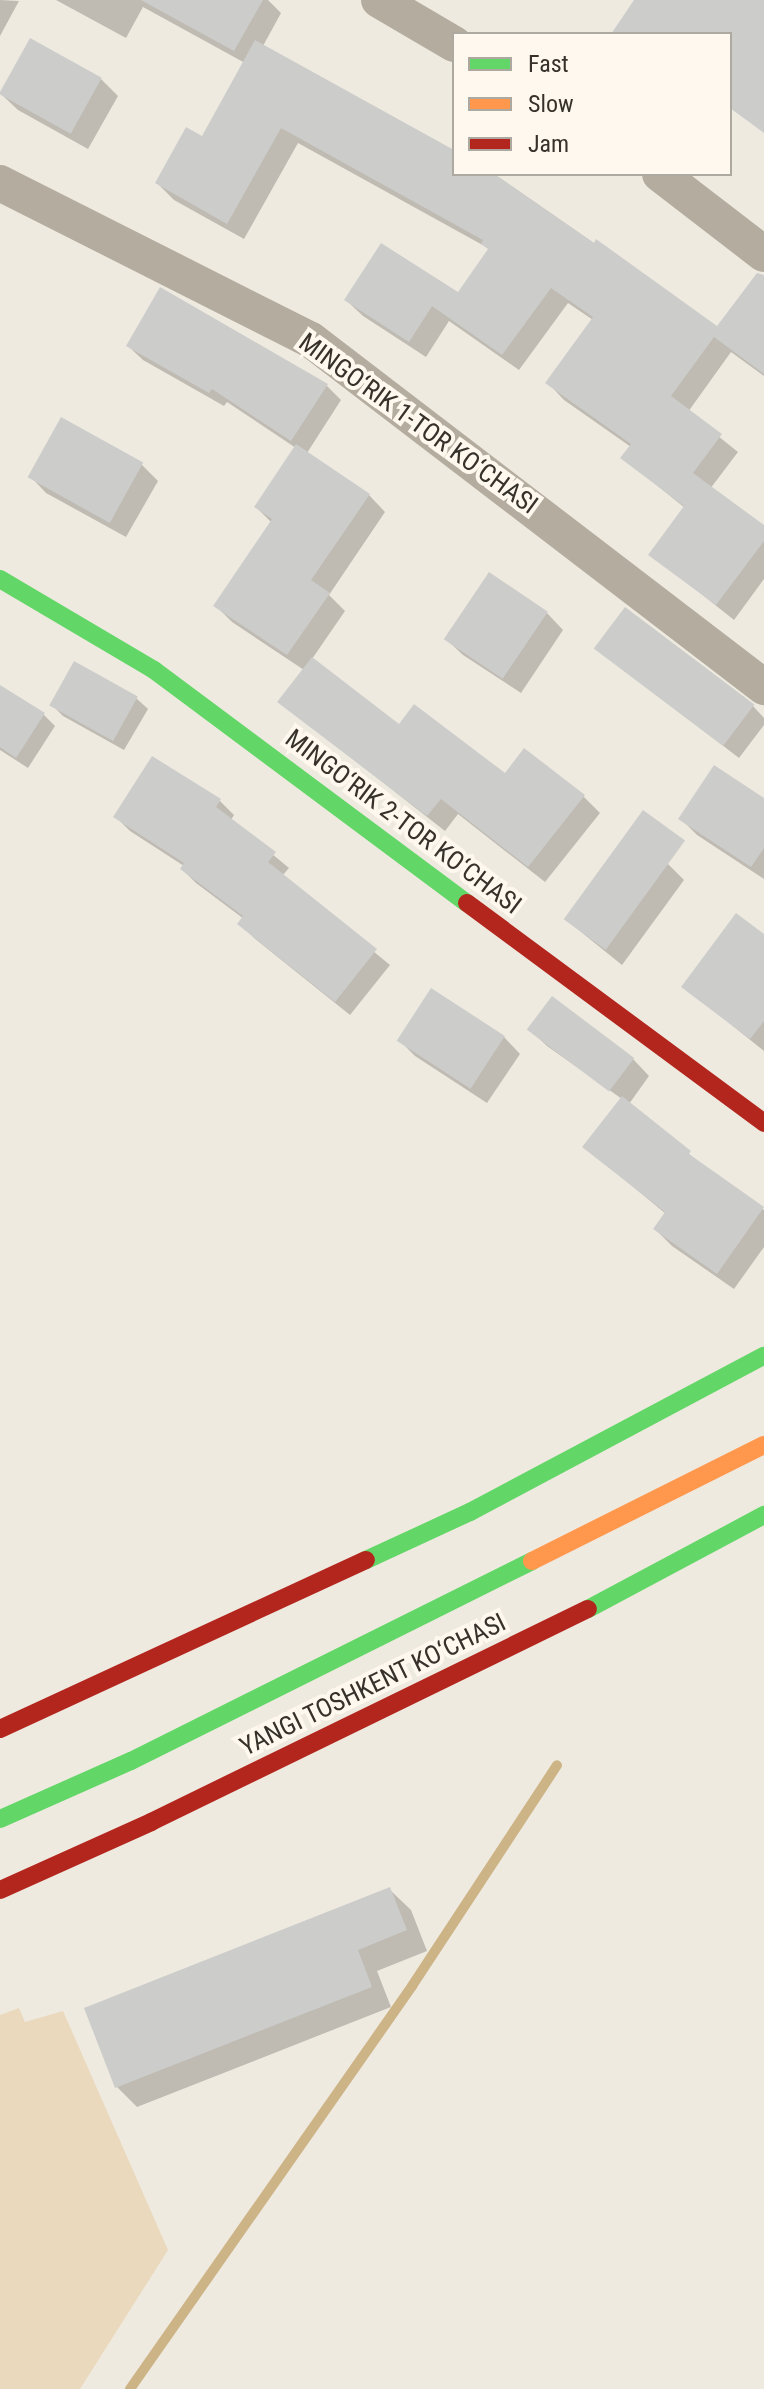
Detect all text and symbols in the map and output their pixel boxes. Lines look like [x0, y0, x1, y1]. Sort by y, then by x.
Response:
legend [452, 32, 732, 176]
text: Fast [528, 50, 569, 78]
text: Slow [528, 90, 574, 118]
text: Jam [528, 130, 569, 158]
street label: MINGO‘RIK 1-TOR KO‘CHASI [293, 327, 543, 521]
street label: MINGO‘RIK 2-TOR KO‘CHASI [279, 723, 527, 921]
street label: YANGI TOSHKENT KO‘CHASI [235, 1607, 511, 1763]

